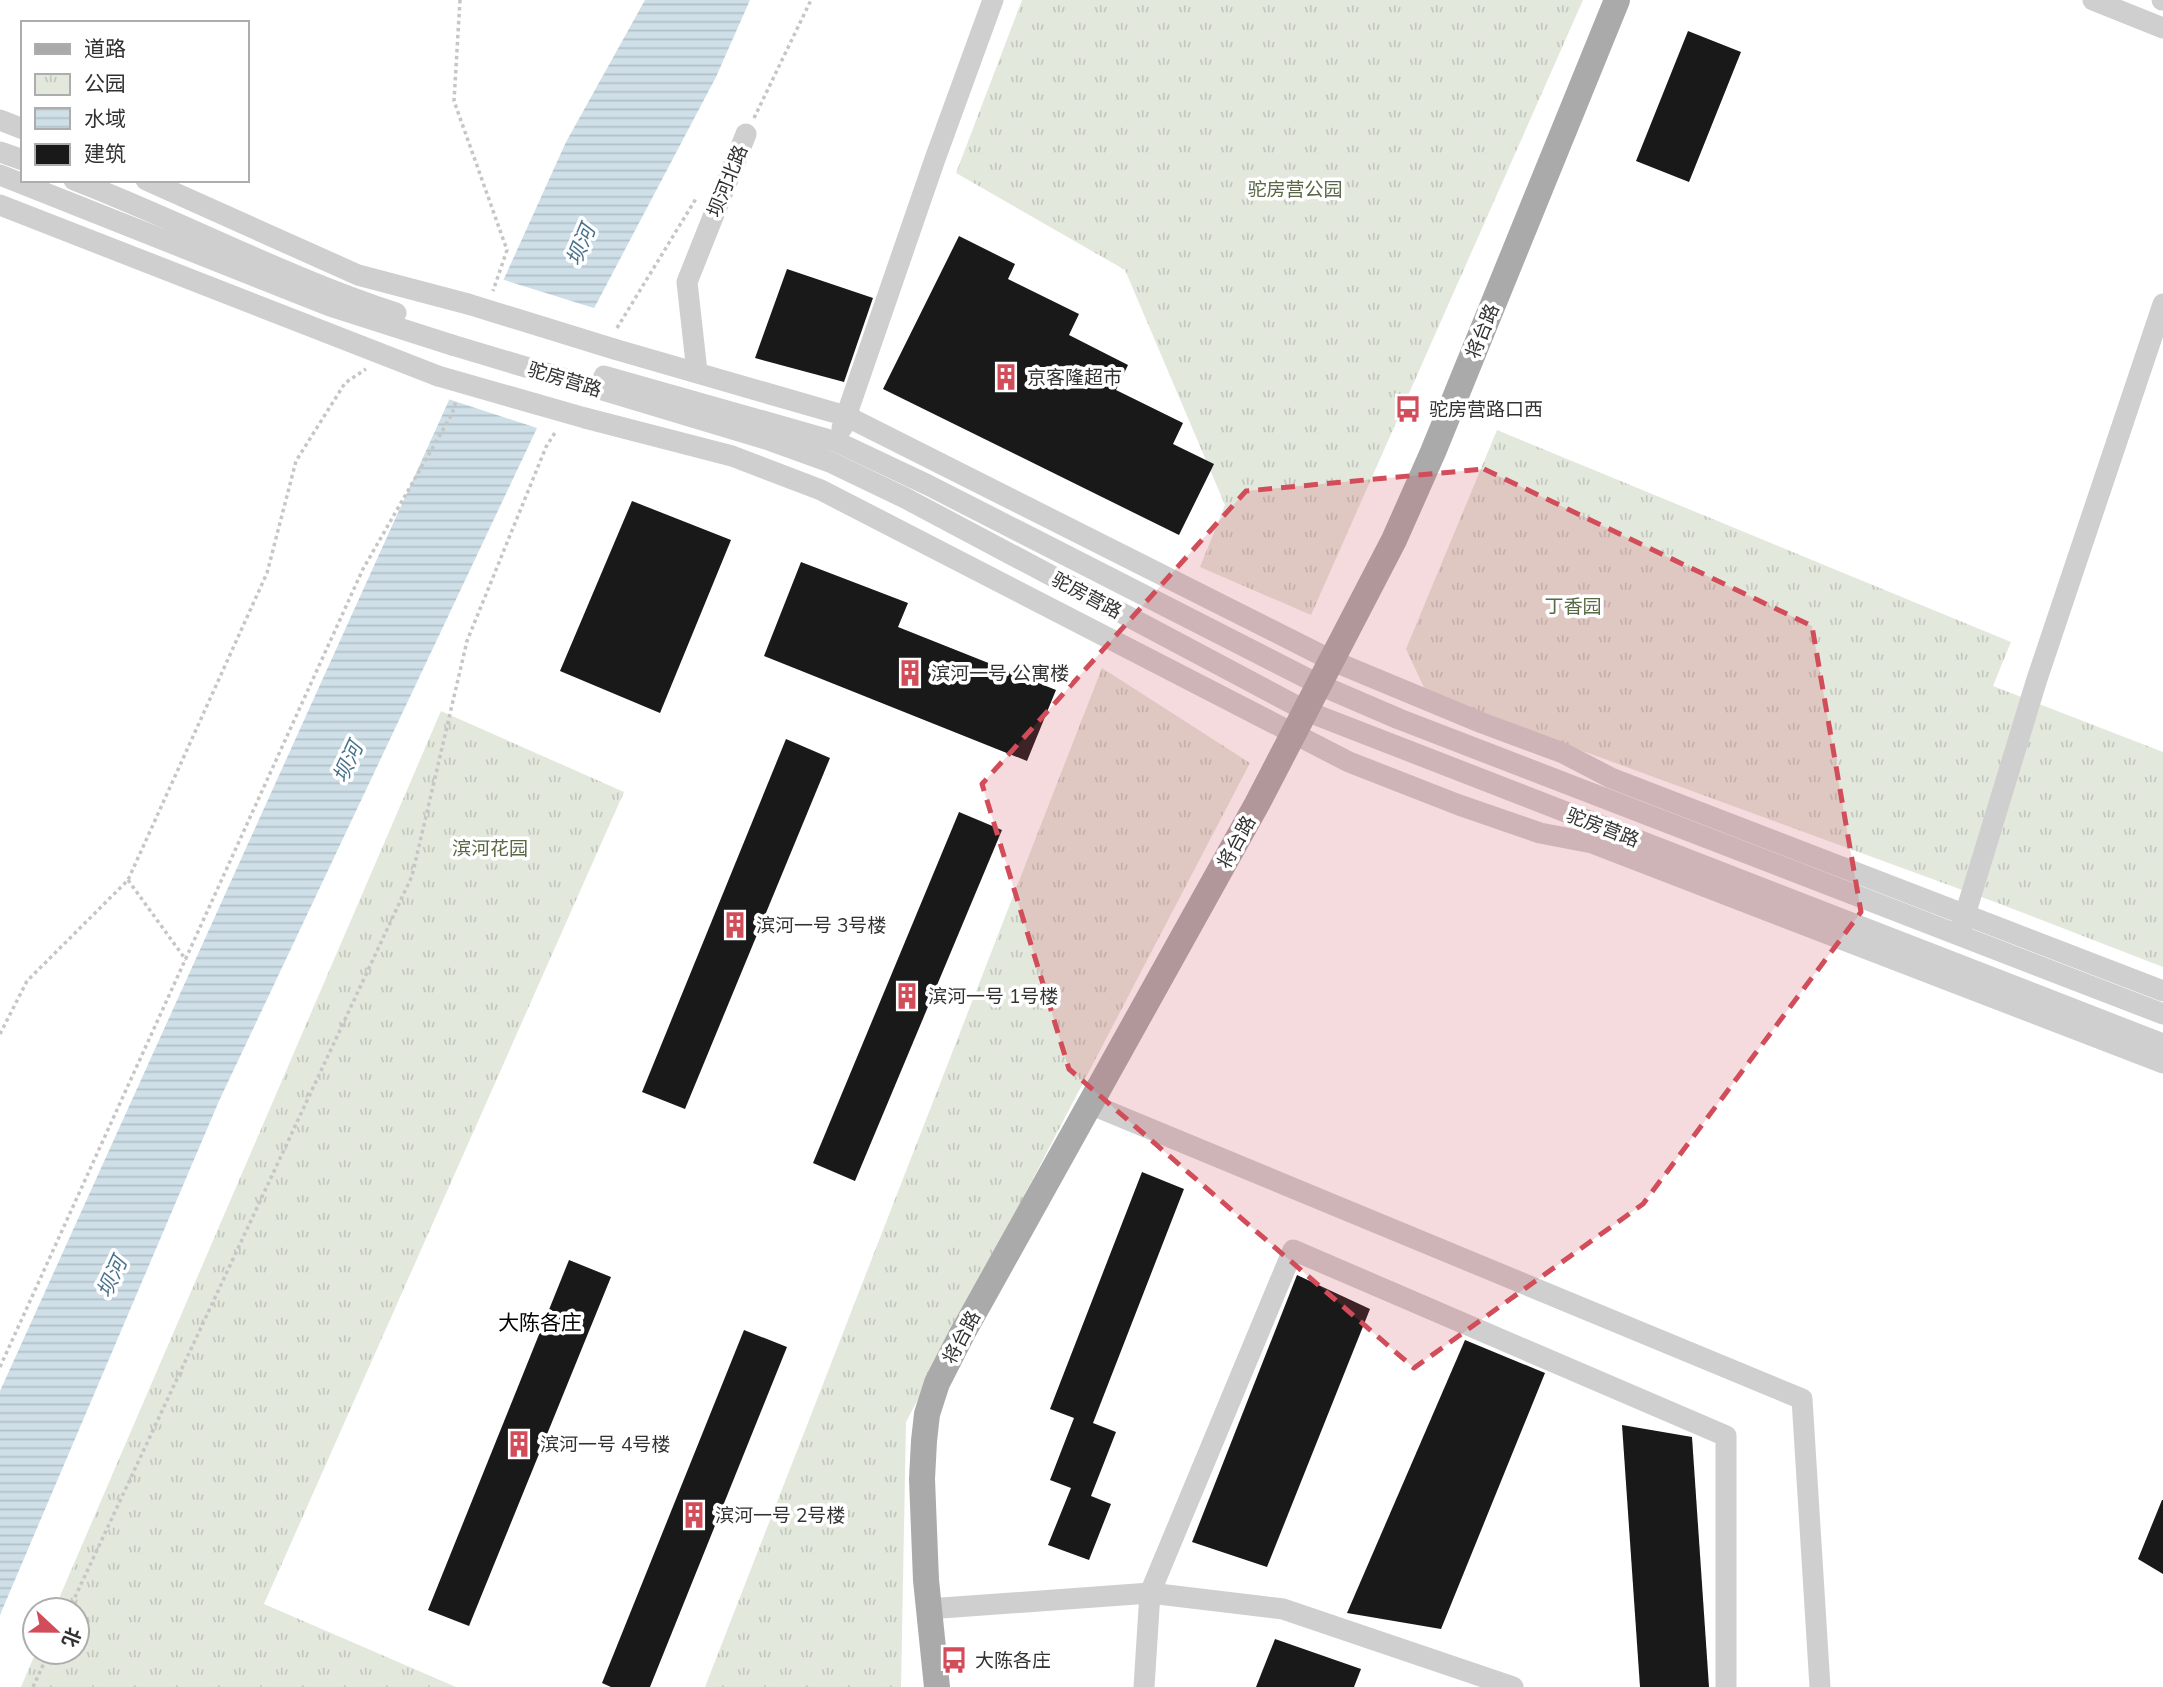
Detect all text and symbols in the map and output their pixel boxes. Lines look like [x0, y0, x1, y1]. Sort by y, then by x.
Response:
legend [21, 21, 248, 182]
text: 道路 [84, 35, 126, 61]
text: 公园 [84, 70, 126, 96]
text: 水域 [84, 105, 126, 131]
text: 建筑 [84, 140, 126, 166]
street label: 坝河北路 [702, 141, 752, 221]
park label: 驼房营公园 [1247, 177, 1343, 201]
water label: 坝河 [560, 217, 602, 269]
street label: 将台路 [1460, 300, 1504, 362]
street label: 驼房营路 [525, 356, 605, 402]
building icon: 京客隆超市 [991, 362, 1021, 392]
place label: 京客隆超市 [1027, 365, 1122, 389]
bus stop icon: 驼房营路口西 [1393, 394, 1423, 424]
place label: 驼房营路口西 [1429, 397, 1543, 421]
street label: 驼房营路 [1048, 567, 1126, 623]
park label: 丁香园 [1544, 594, 1602, 618]
building icon: 滨河一号 公寓楼 [895, 658, 925, 688]
place label: 滨河一号 公寓楼 [931, 661, 1069, 685]
water label: 坝河 [326, 734, 369, 787]
street label: 驼房营路 [1563, 802, 1643, 852]
street label: 将台路 [1212, 811, 1260, 873]
park label: 滨河花园 [452, 836, 528, 860]
building icon: 滨河一号 3号楼 [720, 910, 750, 940]
place label: 滨河一号 3号楼 [756, 913, 886, 937]
building icon: 滨河一号 1号楼 [892, 981, 922, 1011]
place label: 滨河一号 1号楼 [928, 984, 1058, 1008]
water label: 坝河 [90, 1249, 133, 1302]
street label: 将台路 [937, 1306, 985, 1368]
district label: 大陈各庄 [498, 1309, 582, 1335]
building icon: 滨河一号 4号楼 [504, 1429, 534, 1459]
place label: 滨河一号 4号楼 [540, 1432, 670, 1456]
building icon: 滨河一号 2号楼 [679, 1500, 709, 1530]
place label: 滨河一号 2号楼 [715, 1503, 845, 1527]
north arrow [21, 1596, 91, 1666]
text: 北 [57, 1624, 86, 1651]
bus stop icon: 大陈各庄 [939, 1645, 969, 1675]
place label: 大陈各庄 [975, 1648, 1051, 1672]

